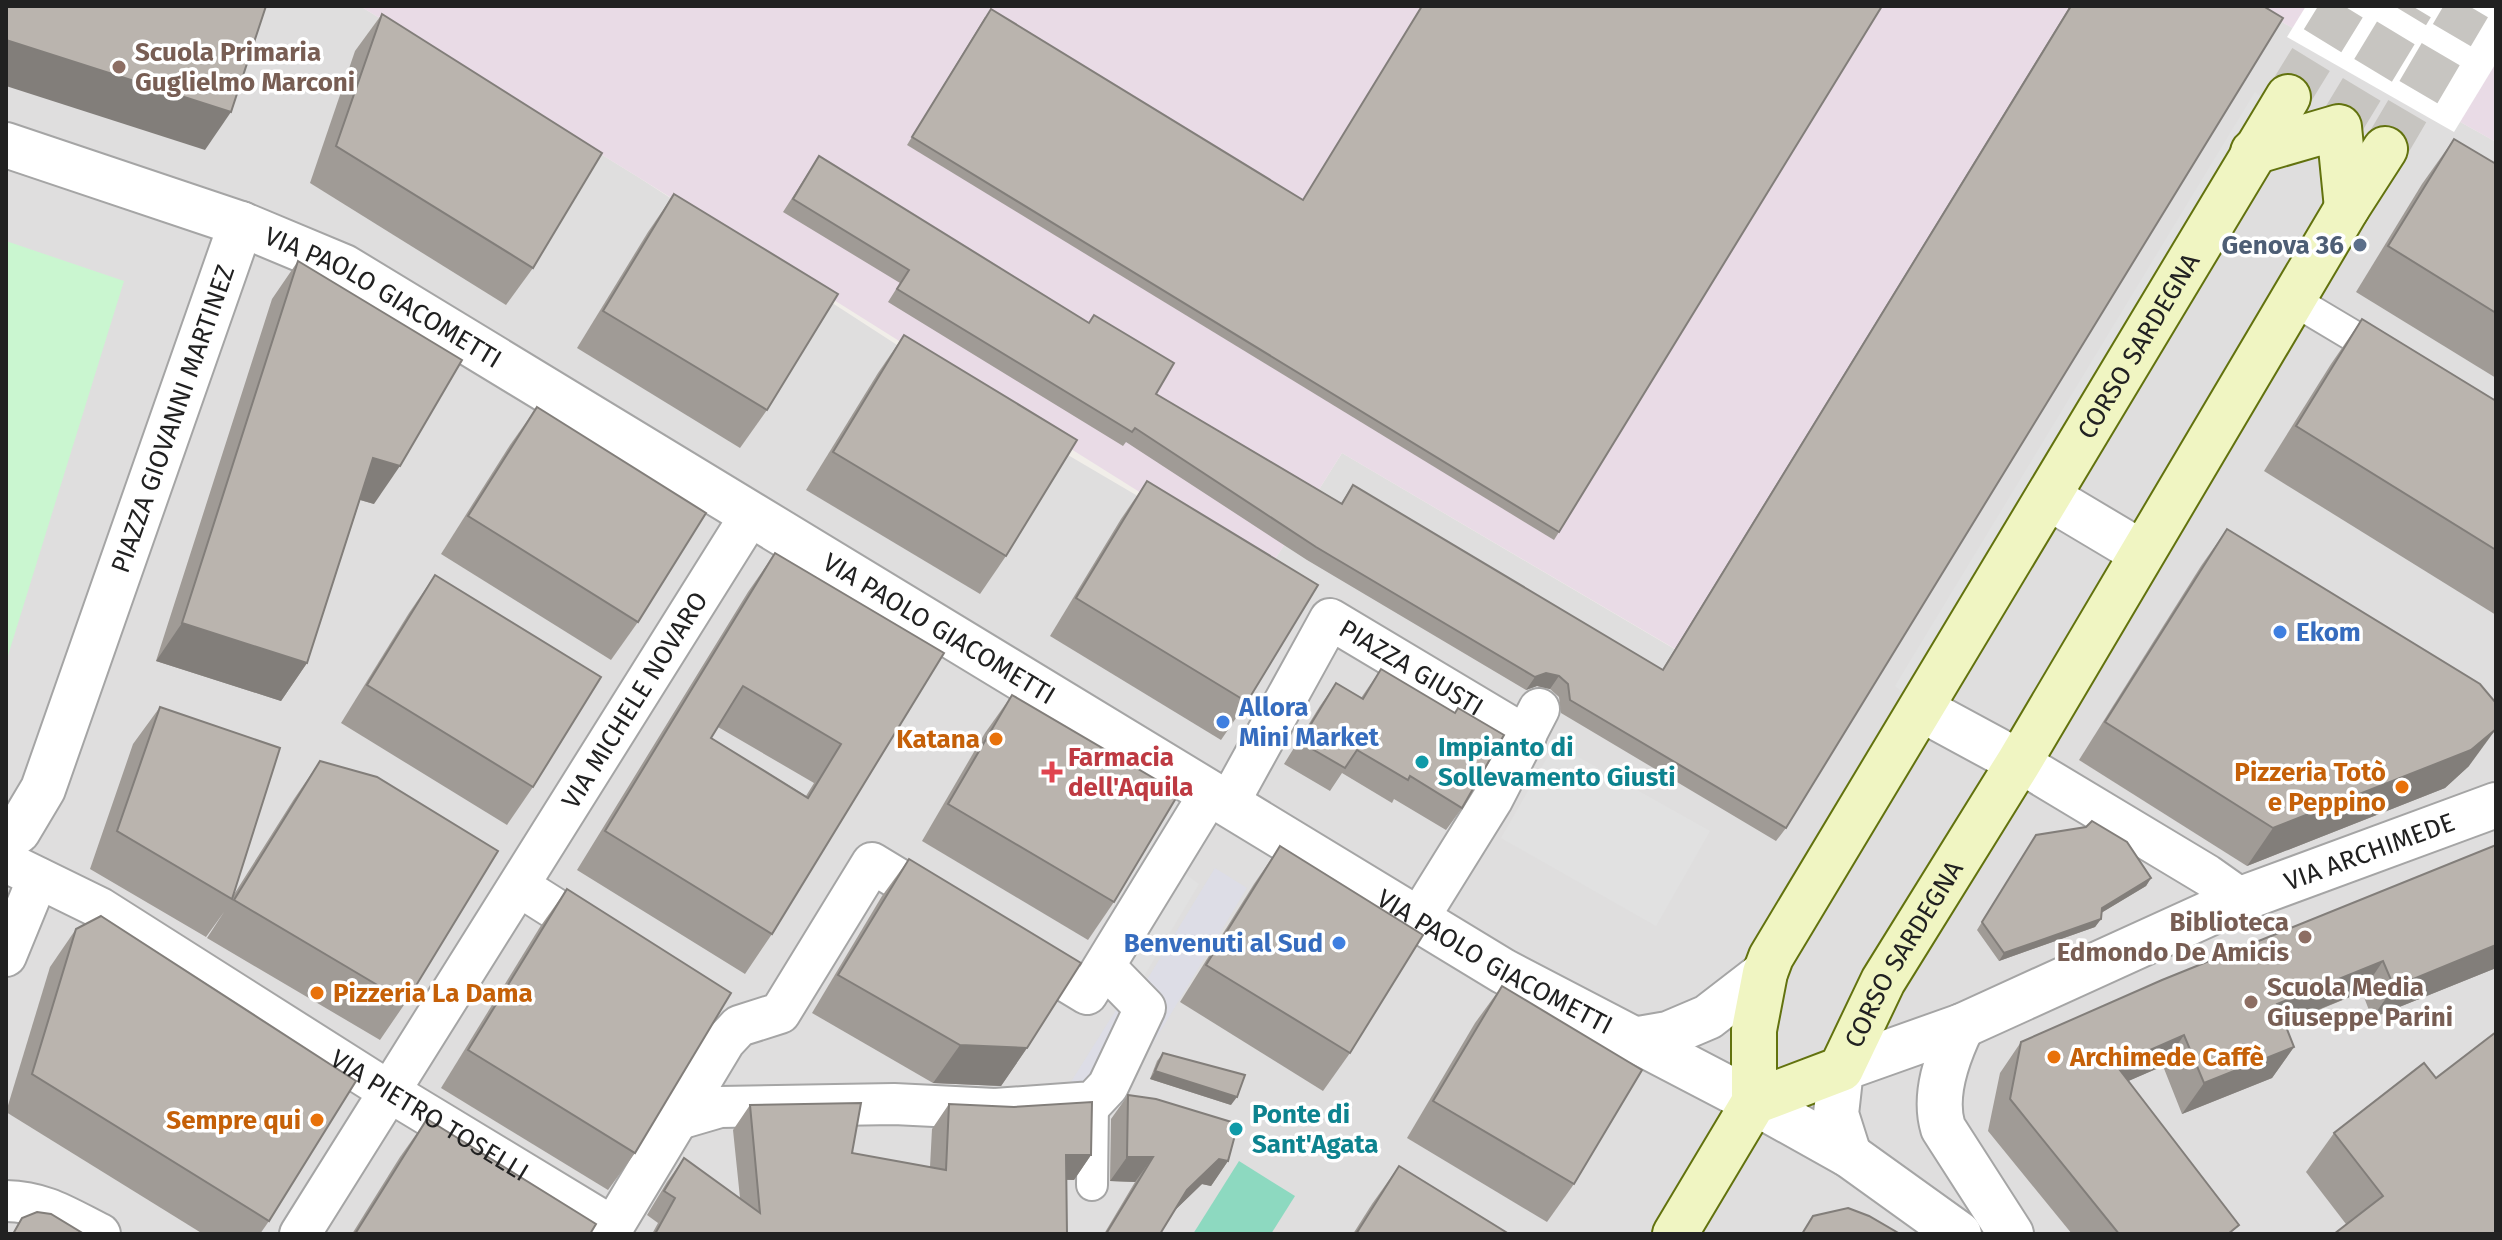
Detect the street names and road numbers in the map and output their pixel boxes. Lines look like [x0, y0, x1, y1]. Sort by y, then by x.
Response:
street label: VIA PAOLO GIACOMETTI [260, 220, 507, 374]
street label: CORSO SARDEGNA [2071, 248, 2206, 444]
street label: PIAZZA GIOVANNI MARTINEZ [104, 261, 241, 577]
street label: VIA PAOLO GIACOMETTI [817, 546, 1061, 711]
street label: VIA MICHELE NOVARO [555, 586, 714, 814]
street label: PIAZZA GIUSTI [1334, 613, 1489, 722]
street label: VIA ARCHIMEDE [2280, 806, 2459, 897]
street label: CORSO SARDEGNA [1838, 855, 1969, 1053]
street label: VIA PAOLO GIACOMETTI [1371, 883, 1618, 1041]
street label: VIA PIETRO TOSELLI [325, 1043, 534, 1188]

